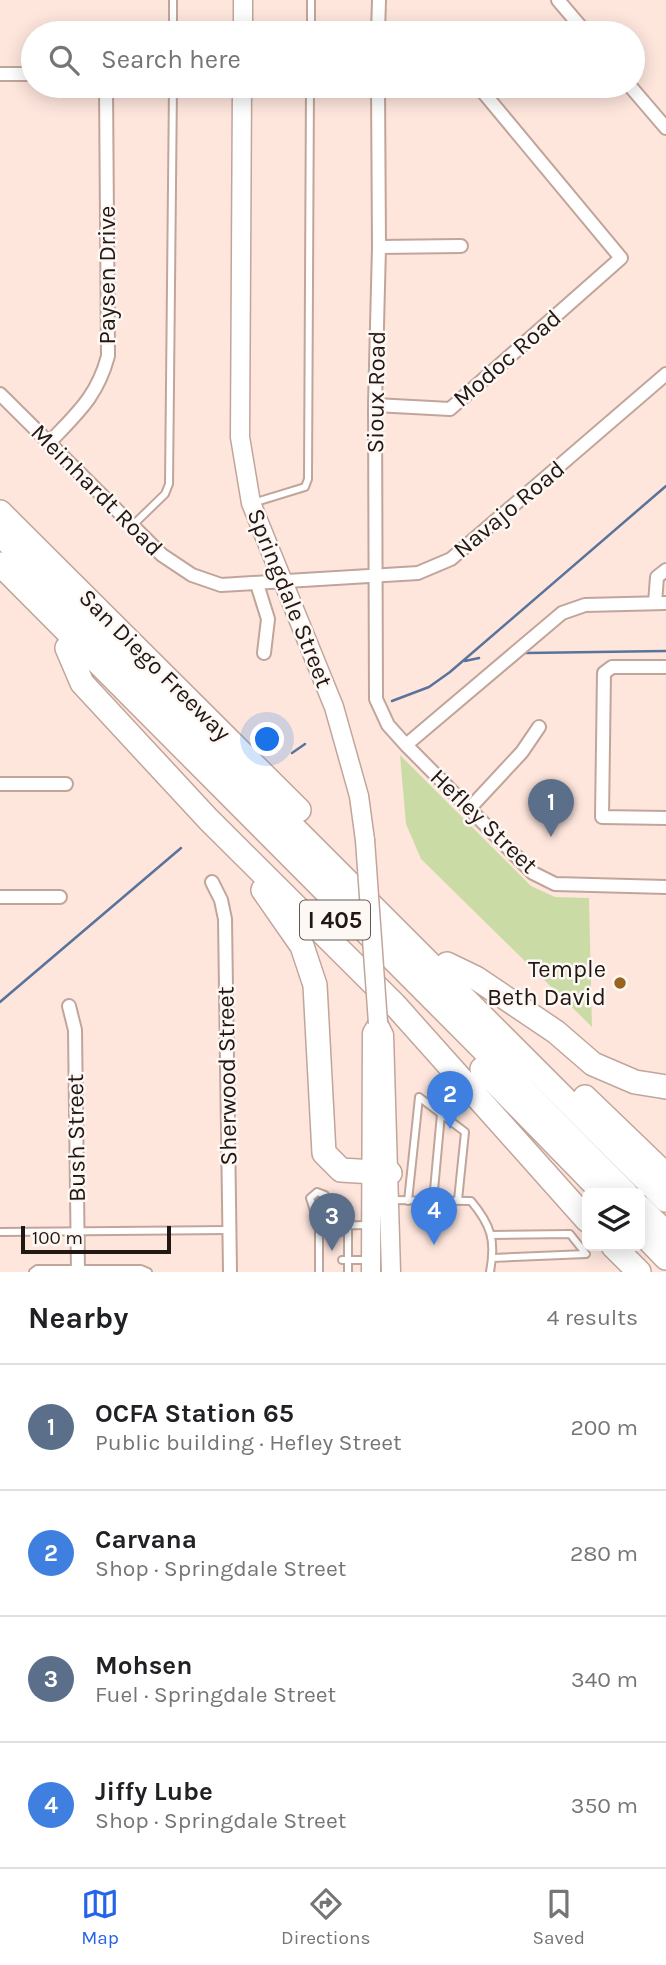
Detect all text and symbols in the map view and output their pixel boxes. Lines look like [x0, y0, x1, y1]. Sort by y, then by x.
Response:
search box [21, 21, 645, 98]
icon: search [45, 41, 83, 79]
text: Search here [101, 44, 241, 75]
street label: Paysen Drive [93, 206, 121, 344]
street label: Modoc Road [447, 303, 567, 413]
street label: Sioux Road [361, 330, 391, 454]
street label: Meinhardt Road [25, 418, 169, 562]
street label: Navajo Road [448, 454, 570, 564]
street label: Springdale Street [241, 504, 339, 692]
street label: San Diego Freeway [73, 583, 237, 747]
your location [250, 722, 284, 756]
street label: Hefley Street [424, 763, 544, 879]
pin: 1 [528, 779, 574, 837]
road number: I 405 [300, 900, 370, 939]
place label: Temple Beth David [487, 955, 606, 1011]
marker: Temple Beth David [612, 975, 628, 991]
street label: Sherwood Street [211, 986, 243, 1166]
pin: 2 [427, 1071, 473, 1129]
street label: Bush Street [61, 1074, 91, 1202]
pin: 4 [411, 1187, 457, 1245]
map controls [582, 1188, 645, 1251]
button: layers [582, 1188, 645, 1251]
pin: 3 [309, 1193, 355, 1251]
scale bar [21, 1223, 172, 1255]
text: 100 m [32, 1227, 83, 1249]
text: Nearby [28, 1300, 128, 1336]
text: 4 results [546, 1304, 638, 1331]
text: OCFA Station 65 [95, 1398, 294, 1429]
text: 1 [47, 1414, 55, 1441]
text: 200 m [570, 1414, 638, 1441]
text: Public building · Hefley Street [95, 1429, 402, 1456]
text: Carvana [95, 1524, 197, 1555]
text: 2 [44, 1540, 58, 1567]
text: 280 m [570, 1540, 638, 1567]
text: Shop · Springdale Street [95, 1555, 346, 1582]
text: Mohsen [95, 1650, 192, 1681]
text: 3 [44, 1666, 58, 1693]
text: 340 m [571, 1666, 638, 1693]
text: Fuel · Springdale Street [95, 1681, 336, 1708]
text: Jiffy Lube [95, 1776, 213, 1807]
text: 4 [44, 1792, 58, 1819]
text: 350 m [571, 1792, 638, 1819]
text: Shop · Springdale Street [95, 1807, 346, 1834]
tab: Map [81, 1885, 119, 1949]
tab: Directions [281, 1885, 370, 1949]
tab: Saved [532, 1885, 585, 1949]

